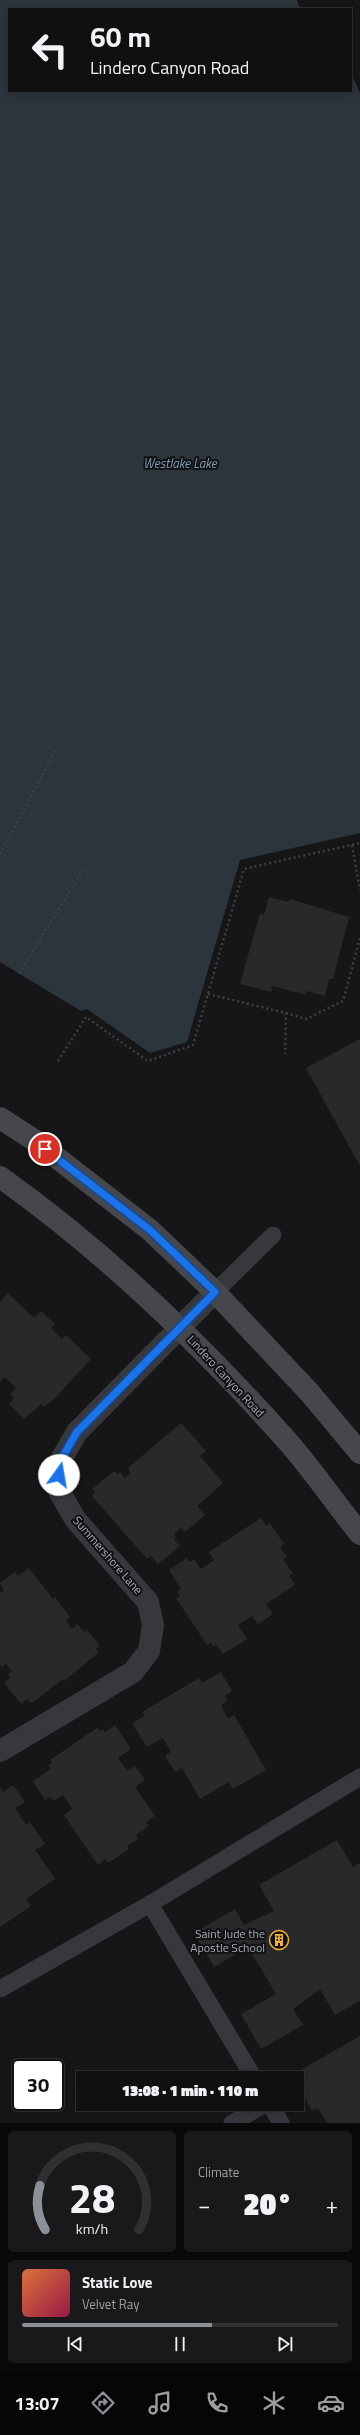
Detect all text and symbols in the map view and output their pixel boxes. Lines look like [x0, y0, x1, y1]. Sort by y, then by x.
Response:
text: 60 m [90, 15, 151, 58]
icon: left [24, 24, 76, 76]
text: Lindero Canyon Road [90, 54, 249, 81]
water label: Westlake Lake [143, 453, 218, 473]
pin [28, 1132, 62, 1166]
icon: arrive [34, 1138, 56, 1160]
street label: Lindero Canyon Road [183, 1331, 269, 1421]
position arrow [38, 1454, 80, 1496]
street label: Summershore Lane [69, 1512, 147, 1598]
place label: Saint Jude the Apostle School [190, 1924, 265, 1957]
building icon: Saint Jude the Apostle School [268, 1929, 290, 1951]
speed limit sign: 30 [12, 2059, 64, 2111]
text: 13:08 · 1 min · 110 m [122, 2079, 258, 2102]
text: Climate [198, 2162, 239, 2182]
text: 28 [69, 2165, 115, 2228]
text: 20° [243, 2181, 293, 2227]
text: − [198, 2188, 210, 2222]
text: + [326, 2188, 338, 2222]
text: km/h [76, 2217, 108, 2239]
text: Static Love [82, 2271, 153, 2294]
text: Velvet Ray [82, 2294, 140, 2314]
icon: previous [64, 2333, 86, 2355]
icon: pause [169, 2333, 191, 2355]
icon: next [274, 2333, 296, 2355]
icon: directions [89, 2389, 117, 2417]
icon: music [146, 2389, 174, 2417]
icon: phone [203, 2389, 231, 2417]
icon: climate [260, 2389, 288, 2417]
icon: car [317, 2389, 345, 2417]
text: 13:07 [15, 2390, 60, 2417]

